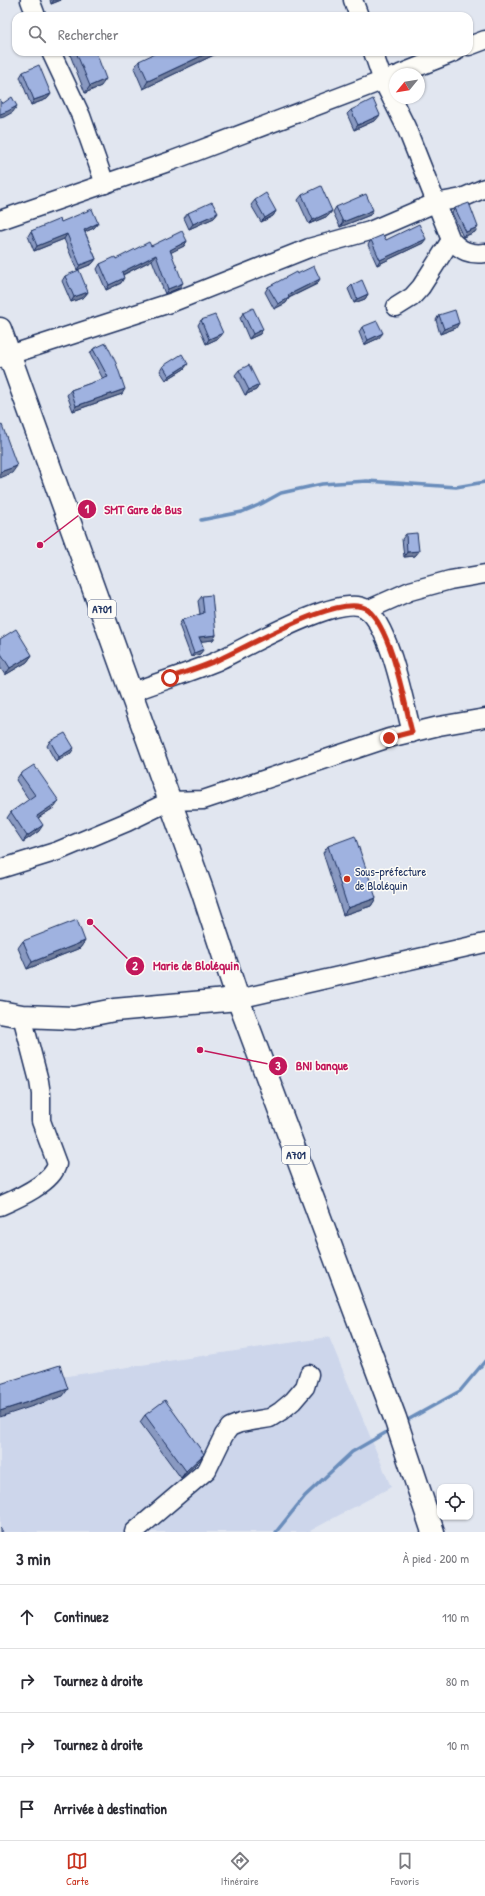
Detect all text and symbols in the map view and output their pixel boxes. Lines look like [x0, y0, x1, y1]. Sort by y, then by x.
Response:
search box [12, 12, 473, 56]
icon: search [26, 23, 48, 45]
text: Rechercher [58, 24, 119, 45]
north arrow [389, 68, 425, 104]
callout: SMT Gare de Bus [77, 497, 190, 522]
text: 1 [85, 500, 90, 517]
text: SMT Gare de Bus [104, 500, 182, 518]
road number: A701 [88, 600, 116, 618]
route start [161, 669, 179, 687]
route end [380, 729, 398, 747]
place label: Sous-préfecture de Bloléquin [355, 863, 426, 894]
marker: Sous-préfecture de Bloléquin [342, 874, 352, 884]
callout: Marie de Bloléquin [125, 953, 247, 978]
text: Marie de Bloléquin [153, 956, 239, 975]
text: 2 [132, 957, 138, 974]
callout: BNI banque [268, 1053, 356, 1078]
text: BNI banque [296, 1056, 349, 1075]
text: 3 [275, 1057, 281, 1074]
road number: A701 [282, 1146, 310, 1164]
map controls [437, 1484, 473, 1520]
button: locate [437, 1484, 473, 1520]
text: 3 min [16, 1547, 51, 1570]
text: À pied · 200 m [403, 1549, 469, 1567]
icon: ahead [16, 1606, 38, 1628]
text: Continuez [54, 1606, 109, 1627]
text: 110 m [442, 1608, 469, 1626]
icon: right [16, 1670, 38, 1692]
text: Tournez à droite [54, 1670, 143, 1691]
text: 80 m [446, 1672, 469, 1690]
icon: right [16, 1734, 38, 1756]
text: Tournez à droite [54, 1734, 143, 1755]
text: 10 m [447, 1736, 469, 1754]
icon: arrive [16, 1798, 38, 1820]
text: Arrivée à destination [54, 1798, 167, 1819]
tab: Carte [66, 1850, 89, 1888]
tab: Itinéraire [221, 1850, 259, 1888]
tab: Favoris [391, 1850, 419, 1888]

